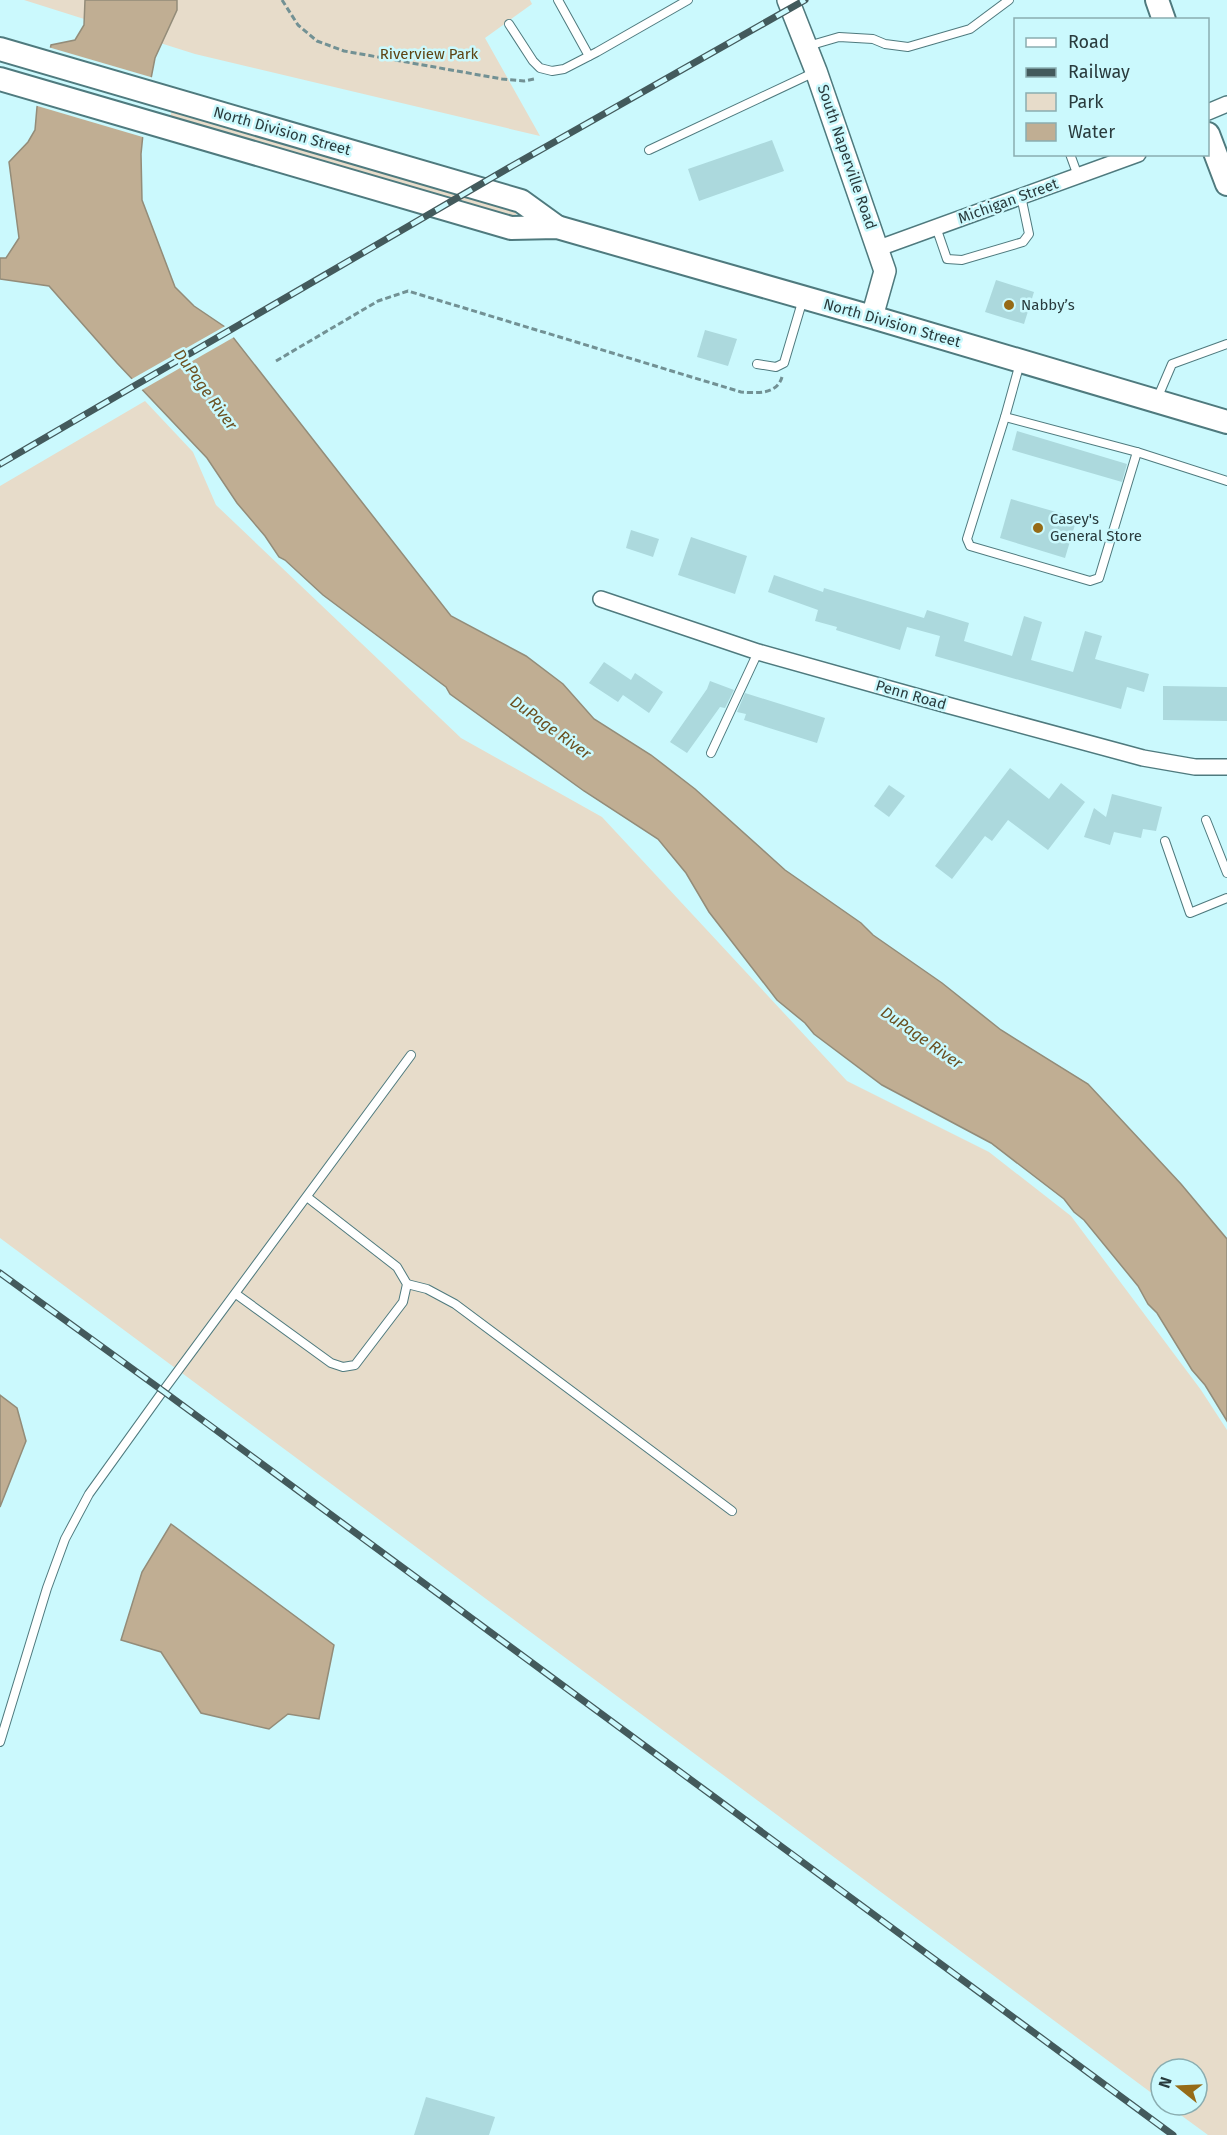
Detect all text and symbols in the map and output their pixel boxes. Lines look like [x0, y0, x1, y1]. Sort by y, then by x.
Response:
legend [1014, 18, 1209, 156]
text: Road [1068, 31, 1110, 53]
park label: Riverview Park [380, 45, 479, 63]
text: Railway [1068, 61, 1130, 83]
street label: South Naperville Road [814, 82, 880, 232]
text: Park [1068, 91, 1104, 113]
street label: North Division Street [211, 103, 353, 159]
text: Water [1068, 121, 1115, 143]
street label: Michigan Street [955, 174, 1061, 227]
street label: North Division Street [821, 295, 963, 351]
place label: Nabby’s [1021, 296, 1075, 314]
marker: Nabby’s [1002, 298, 1016, 312]
water label: DuPage River [170, 345, 242, 434]
place label: Casey's General Store [1050, 510, 1142, 545]
marker: Casey's General Store [1031, 521, 1045, 535]
street label: Penn Road [874, 676, 948, 714]
water label: DuPage River [507, 692, 595, 764]
water label: DuPage River [877, 1002, 967, 1073]
north arrow [1149, 2057, 1209, 2117]
text: N [1155, 2075, 1176, 2090]

